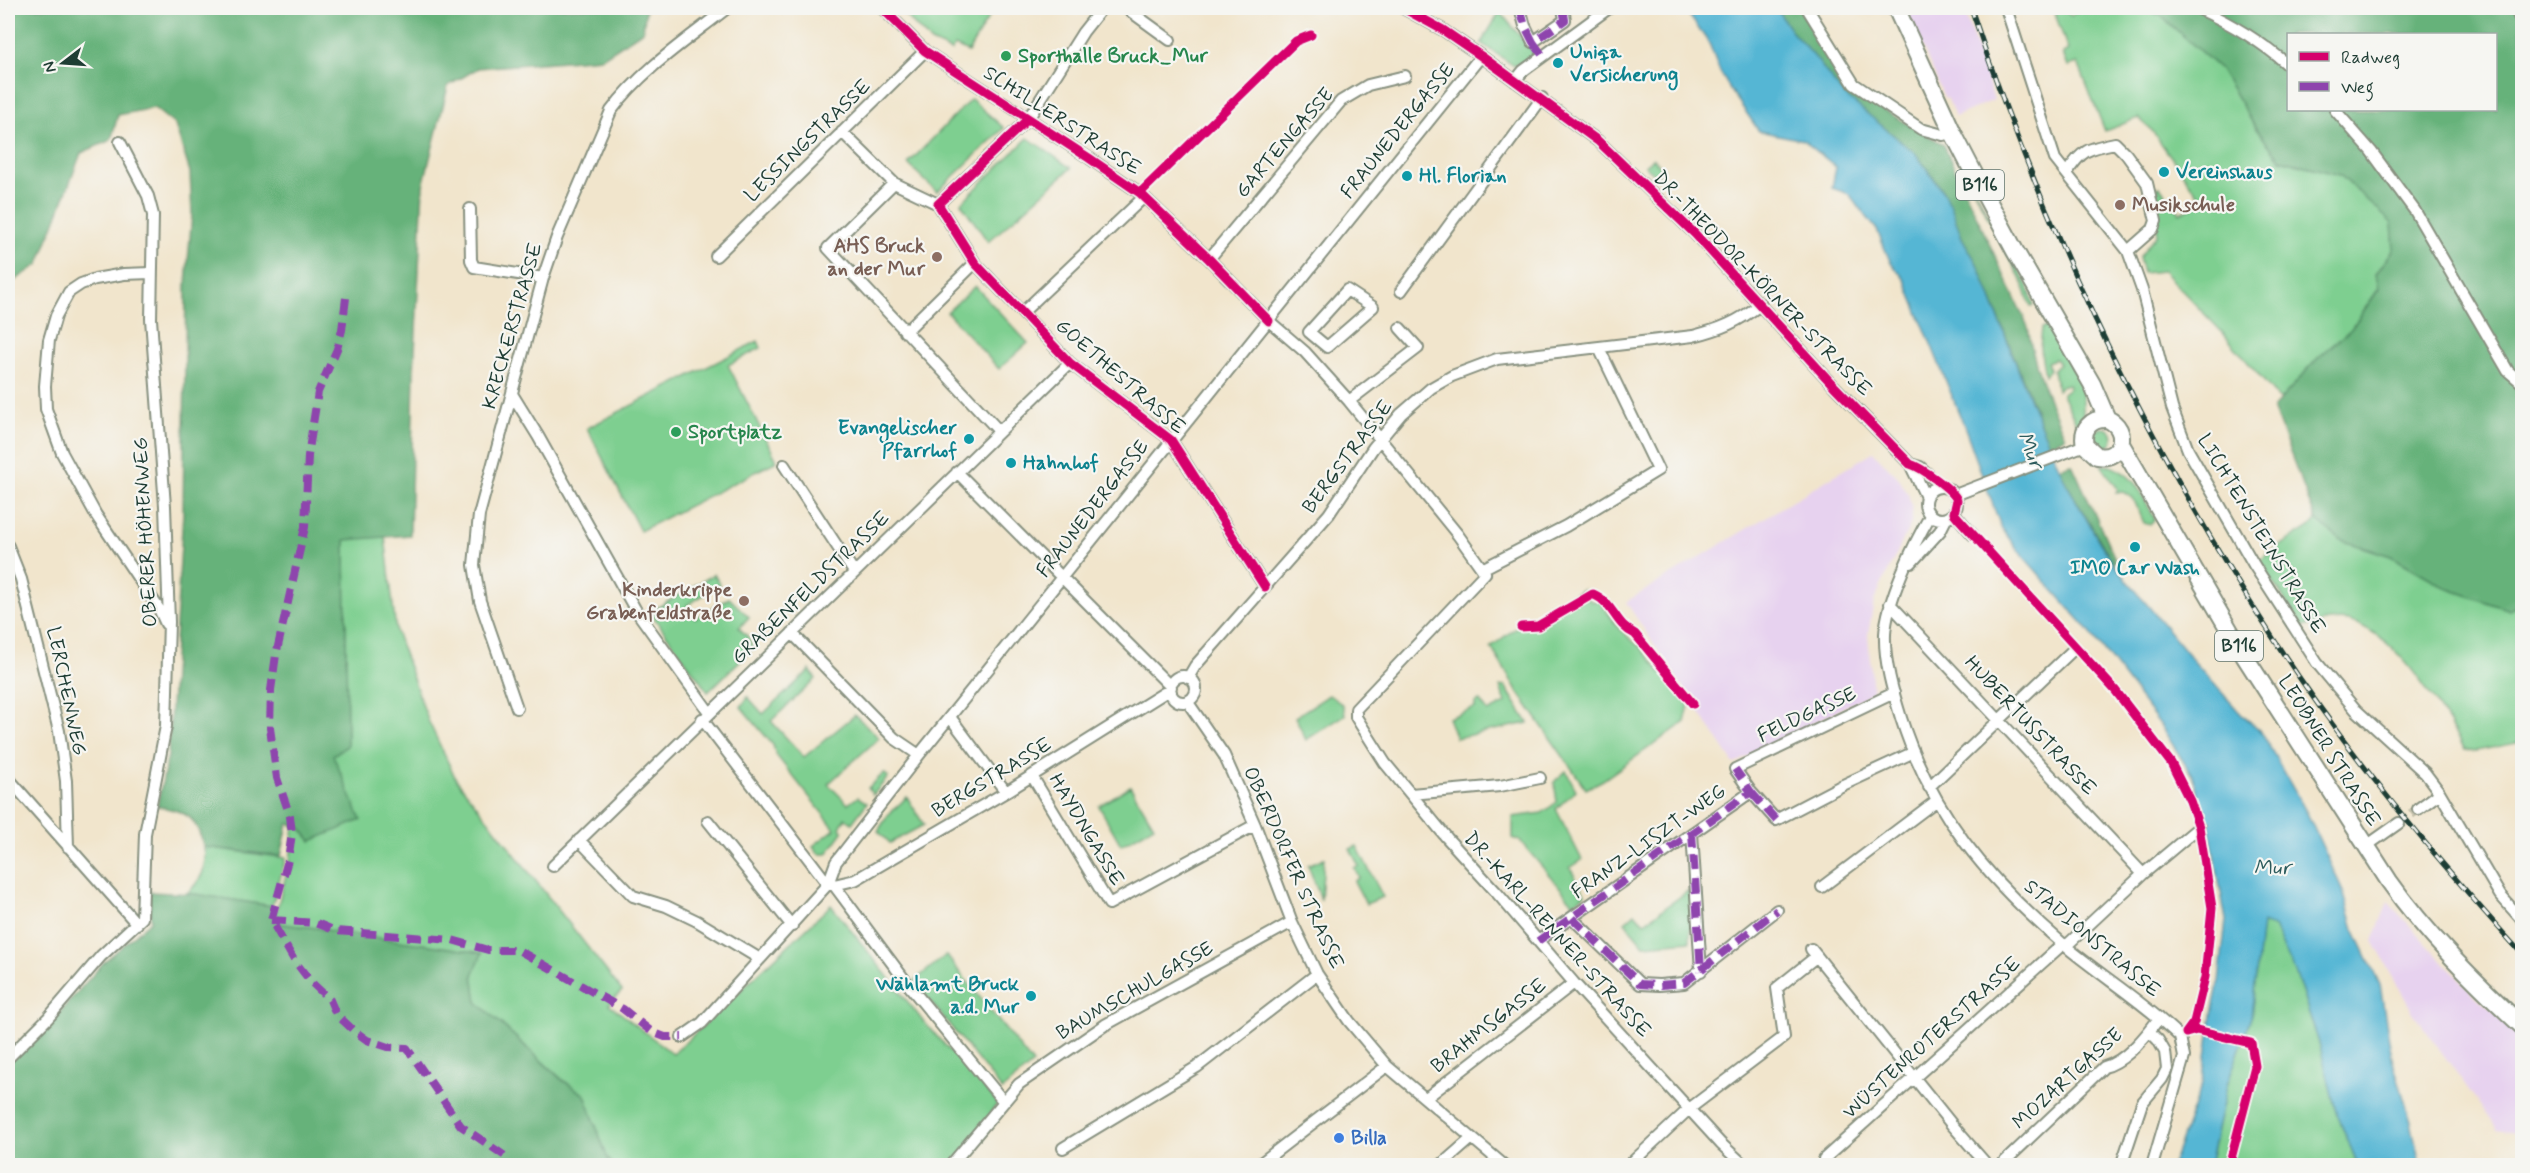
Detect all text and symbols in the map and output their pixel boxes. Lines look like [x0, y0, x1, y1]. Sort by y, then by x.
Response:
north arrow [33, 33, 93, 93]
legend [2287, 33, 2497, 111]
place label: Uniqa Versicherung [1570, 39, 1678, 91]
place label: Sporthalle Bruck_Mur [1018, 43, 1208, 70]
text: Radweg [2341, 46, 2400, 70]
marker: Sporthalle Bruck_Mur [999, 49, 1013, 63]
marker: Uniqa Versicherung [1551, 56, 1565, 70]
street label: FRAUNEDERGASSE [1335, 57, 1461, 205]
text: N [38, 59, 62, 75]
street label: SCHILLERSTRASSE [978, 60, 1146, 182]
street label: LESSINGSTRASSE [739, 73, 877, 209]
text: Weg [2341, 76, 2374, 102]
street label: GARTENGASSE [1230, 82, 1340, 204]
place label: Vereinshaus [2176, 159, 2273, 186]
place label: Hl. Florian [1419, 163, 1507, 190]
street label: DR.-THEODOR-KÖRNER-STRASSE [1647, 165, 1877, 403]
marker: Vereinshaus [2157, 165, 2171, 179]
marker: Hl. Florian [1400, 169, 1414, 183]
road number: B116 [1956, 170, 2004, 200]
place label: Musikschule [2132, 192, 2235, 219]
marker: Musikschule [2113, 198, 2127, 212]
place label: AHS Bruck an der Mur [828, 233, 926, 283]
street label: KRECKERSTRASSE [476, 240, 550, 412]
marker: AHS Bruck an der Mur [930, 250, 944, 264]
street label: GOETHESTRASSE [1049, 313, 1191, 441]
street label: BERGSTRASSE [1296, 395, 1400, 519]
place label: Evangelischer Pfarrhof [838, 415, 958, 465]
place label: Sportplatz [688, 419, 782, 446]
marker: Sportplatz [669, 425, 683, 439]
water label: Mur [2010, 428, 2051, 476]
street label: LICHTENSTEINSTRASSE [2191, 429, 2331, 639]
marker: Evangelischer Pfarrhof [962, 432, 976, 446]
street label: FRAUNEDERGASSE [1031, 434, 1155, 584]
street label: OBERER HÖHENWEG [128, 436, 164, 628]
place label: Hahnhof [1023, 450, 1099, 477]
marker: Hahnhof [1004, 456, 1018, 470]
street label: GRABENFELDSTRASSE [726, 505, 896, 671]
marker: IMO Car Wash [2128, 540, 2142, 554]
place label: IMO Car Wash [2070, 555, 2200, 582]
place label: Kinderkrippe Grabenfeldstraße [586, 577, 732, 627]
marker: Kinderkrippe Grabenfeldstraße [737, 594, 751, 608]
street label: LERCHENWEG [39, 624, 93, 758]
road number: B116 [2215, 631, 2263, 661]
street label: HUBERTUSSTRASSE [1958, 650, 2102, 802]
street label: LEOBNER STRASSE [2271, 670, 2387, 832]
street label: FELDGASSE [1753, 680, 1861, 750]
street label: BERGSTRASSE [927, 731, 1057, 825]
street label: OBERDORFER STRASSE [1236, 763, 1350, 973]
street label: HAYDNGASSE [1042, 769, 1130, 891]
street label: FRANZ-LISZT-WEG [1566, 778, 1732, 906]
street label: DR.-KARL-RENNER-STRASSE [1457, 826, 1657, 1044]
water label: Mur [2253, 854, 2294, 882]
street label: STADIONSTRASSE [2018, 874, 2166, 1004]
street label: BAUMSCHULGASSE [1051, 935, 1219, 1047]
street label: WÜSTENROTERSTRASSE [1837, 951, 2027, 1125]
place label: Wählamt Bruck a.d. Mur [875, 971, 1020, 1021]
street label: BRAHMSGASSE [1425, 972, 1553, 1080]
marker: Wählamt Bruck a.d. Mur [1024, 989, 1038, 1003]
street label: MOZARTGASSE [2007, 1022, 2129, 1136]
place label: Billa [1351, 1125, 1387, 1152]
marker: Billa [1332, 1131, 1346, 1145]

